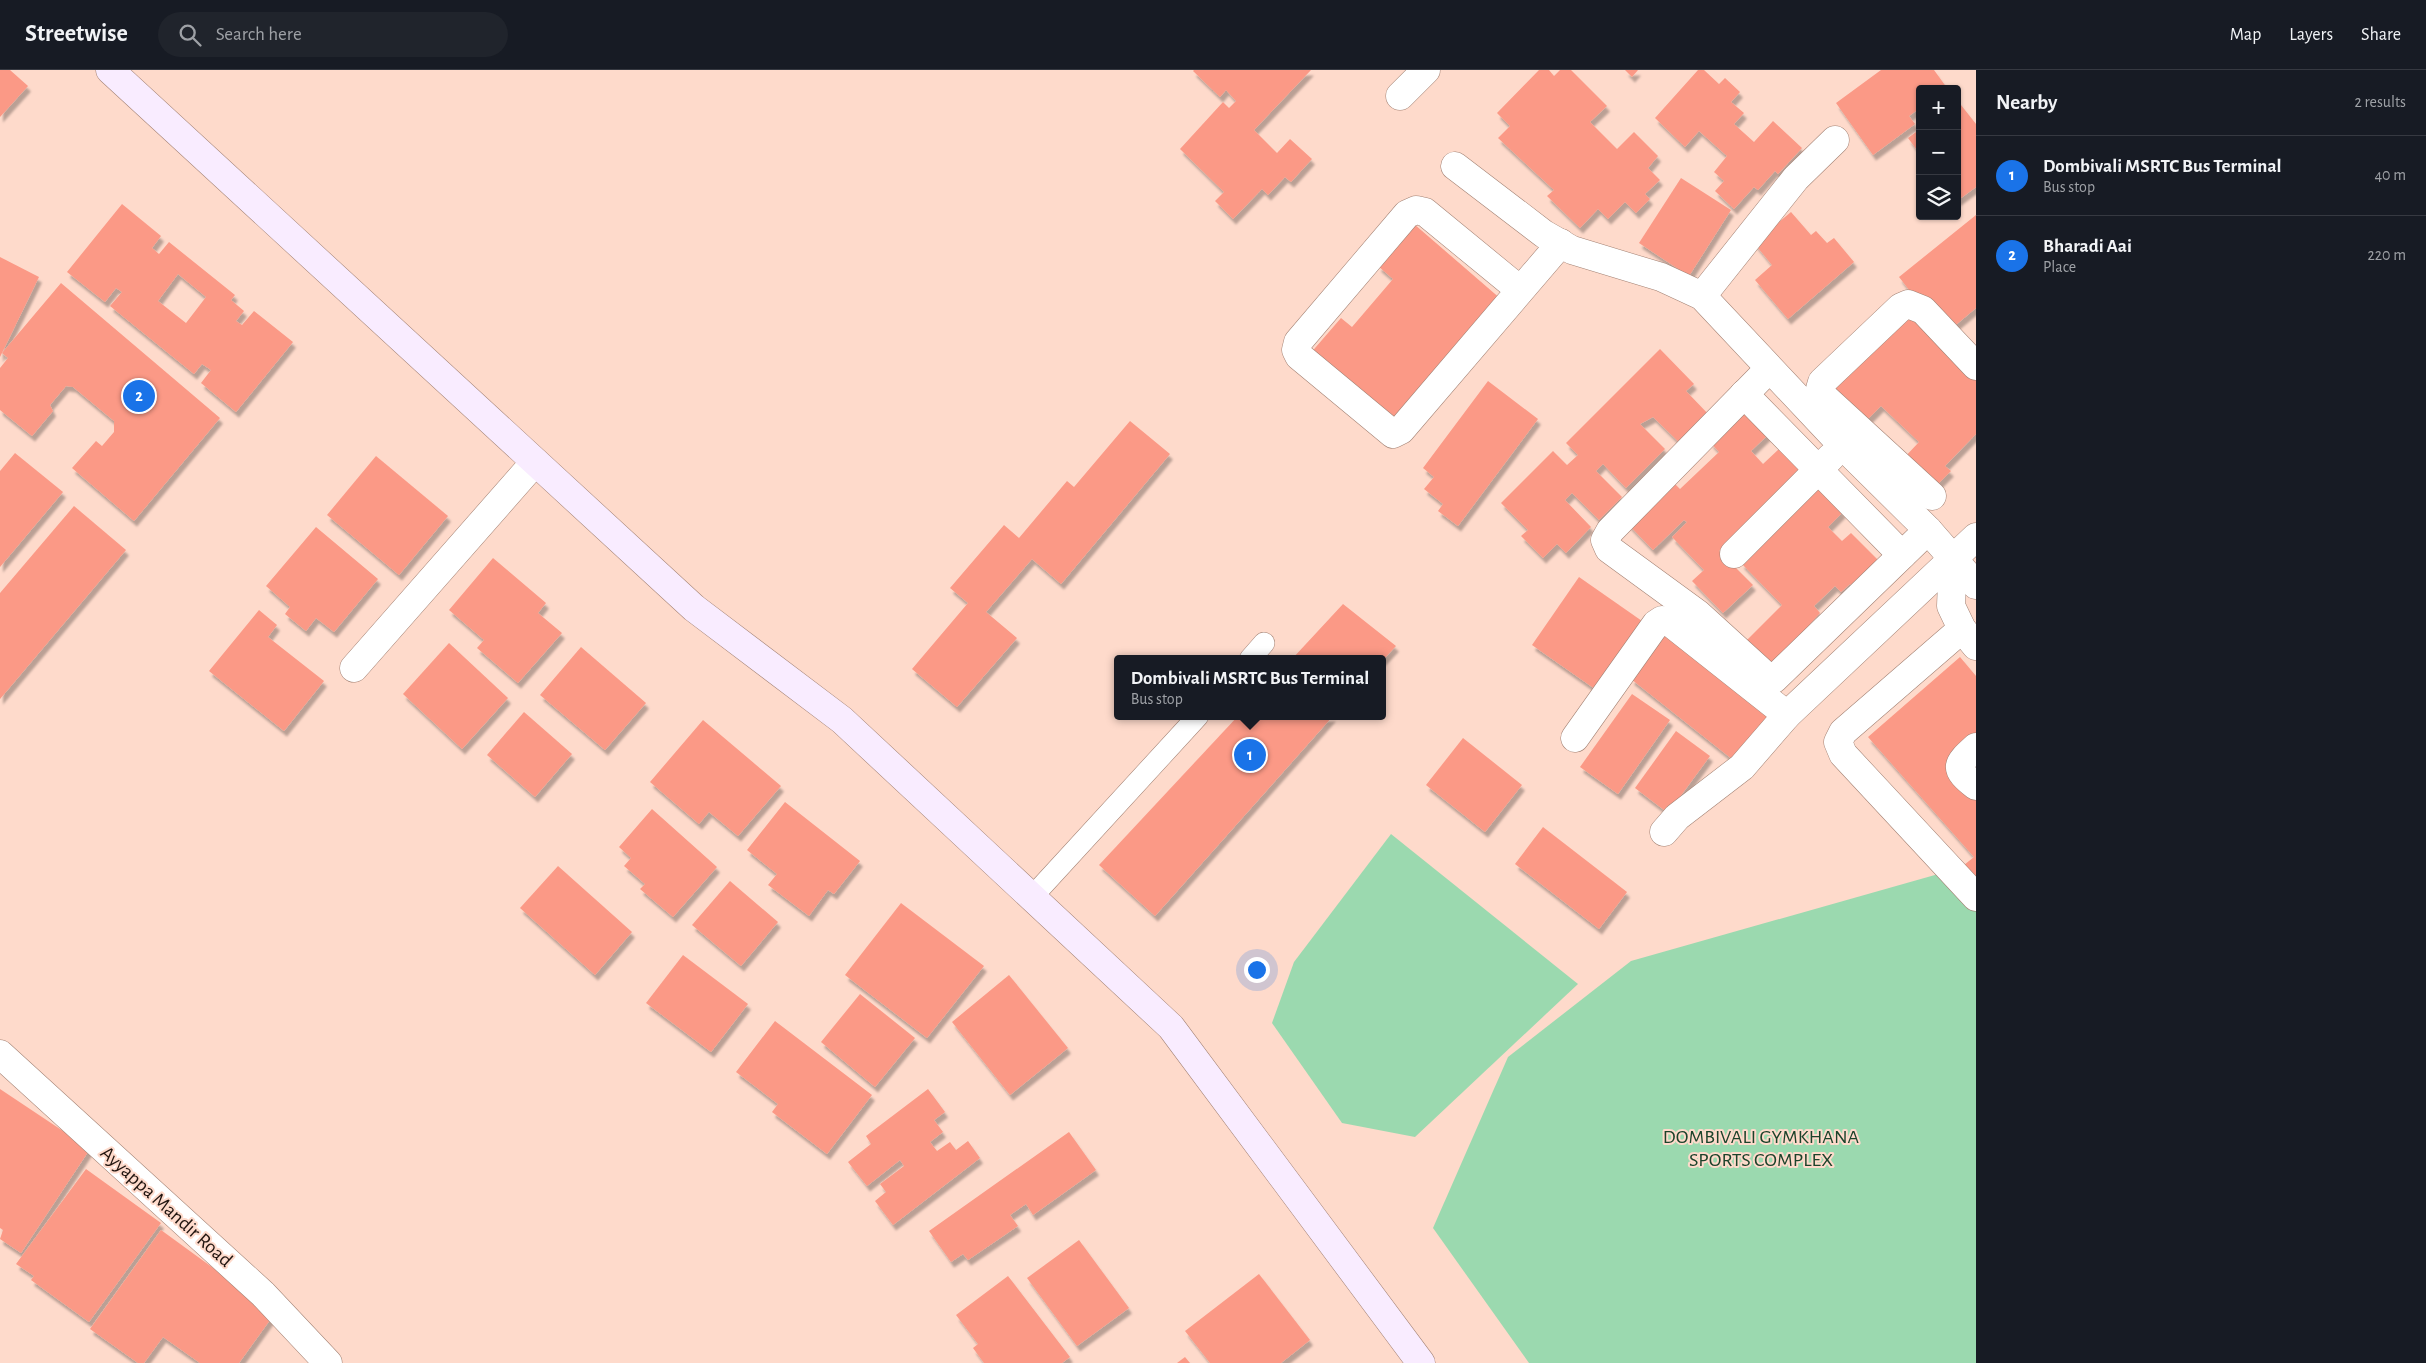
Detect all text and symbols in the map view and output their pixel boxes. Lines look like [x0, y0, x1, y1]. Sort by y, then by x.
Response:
search box [158, 12, 508, 57]
icon: search [176, 21, 204, 49]
text: Streetwise [25, 22, 128, 46]
text: Search here [216, 25, 302, 44]
text: Map [2230, 26, 2261, 44]
text: Layers [2289, 26, 2333, 44]
text: Share [2361, 26, 2401, 44]
map controls [1916, 85, 1961, 220]
button: + [1916, 85, 1961, 130]
text: Nearby [1996, 92, 2057, 113]
text: 2 results [2354, 94, 2406, 110]
button: − [1916, 130, 1961, 175]
text: Dombivali MSRTC Bus Terminal [2043, 157, 2282, 176]
text: 1 [2009, 167, 2015, 183]
text: 40 m [2374, 167, 2406, 183]
button: layers [1916, 175, 1961, 220]
text: Bus stop [2043, 179, 2095, 195]
text: Bharadi Aai [2043, 237, 2132, 256]
text: 2 [2008, 247, 2016, 263]
text: 220 m [2368, 247, 2406, 263]
text: Place [2043, 259, 2076, 275]
pin: 2 [123, 377, 155, 415]
popup [1114, 655, 1386, 720]
text: Dombivali MSRTC Bus Terminal [1131, 669, 1369, 688]
text: Bus stop [1131, 691, 1183, 707]
pin: 1 [1234, 736, 1266, 774]
your location [1244, 957, 1270, 983]
park label: DOMBIVALI GYMKHANA SPORTS COMPLEX [1663, 1127, 1860, 1170]
street label: Ayyappa Mandir Road [97, 1143, 236, 1271]

